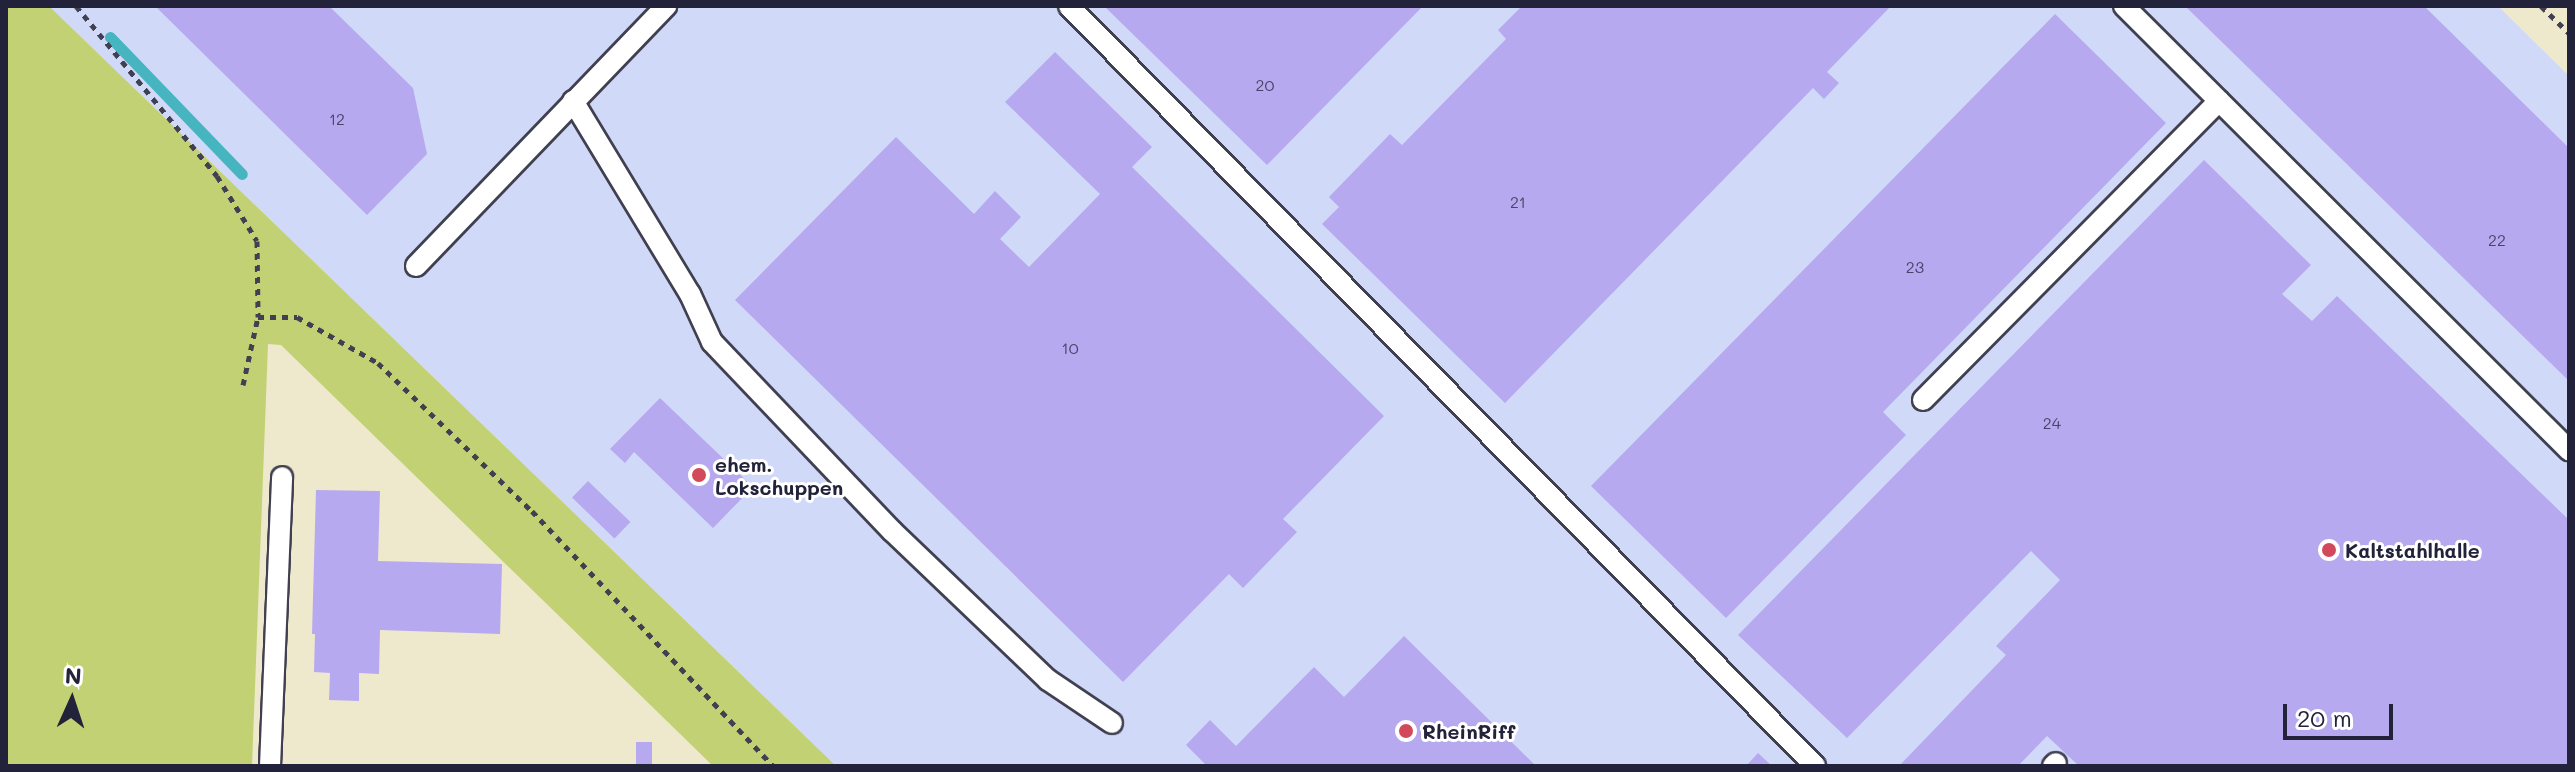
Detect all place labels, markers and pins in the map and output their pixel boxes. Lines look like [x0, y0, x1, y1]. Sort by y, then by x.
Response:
place label: ehem. Lokschuppen [715, 452, 843, 499]
marker: ehem. Lokschuppen [690, 466, 708, 484]
place label: Kaltstahlhalle [2345, 538, 2480, 562]
marker: Kaltstahlhalle [2320, 541, 2338, 559]
place label: RheinRiff [1422, 719, 1515, 743]
marker: RheinRiff [1397, 722, 1415, 740]

